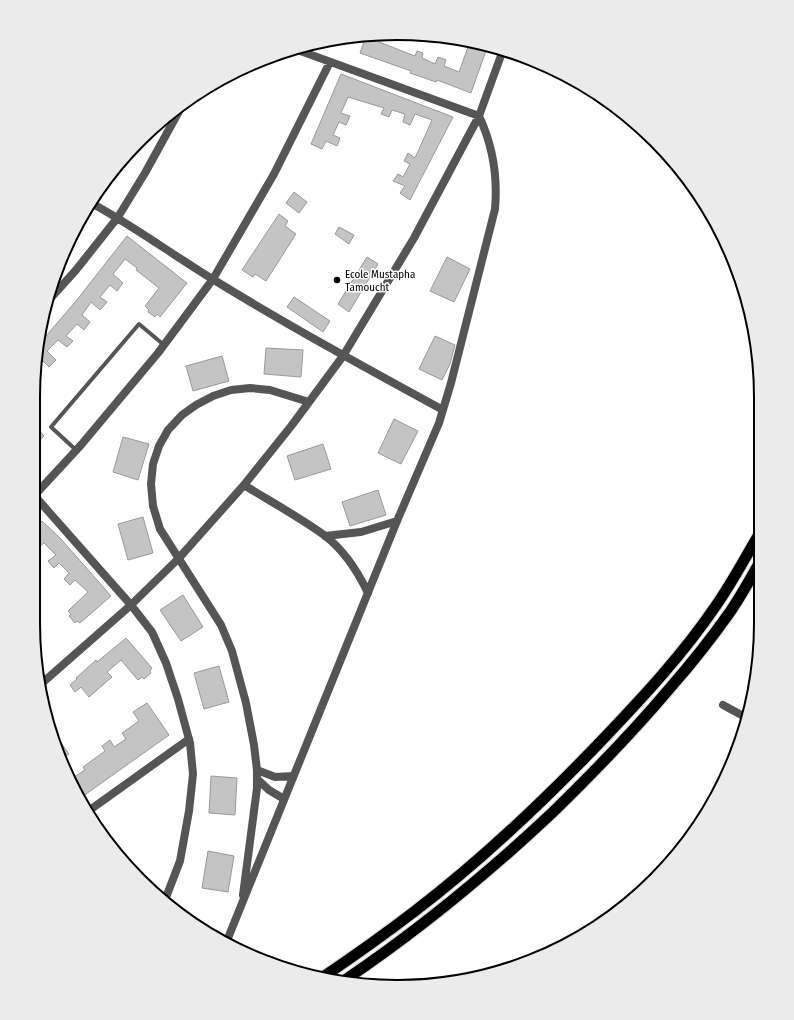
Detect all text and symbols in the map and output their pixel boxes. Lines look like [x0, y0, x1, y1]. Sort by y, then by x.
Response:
place label: Ecole Mustapha Tamoucht [345, 268, 415, 294]
marker: Ecole Mustapha Tamoucht [332, 275, 342, 285]

